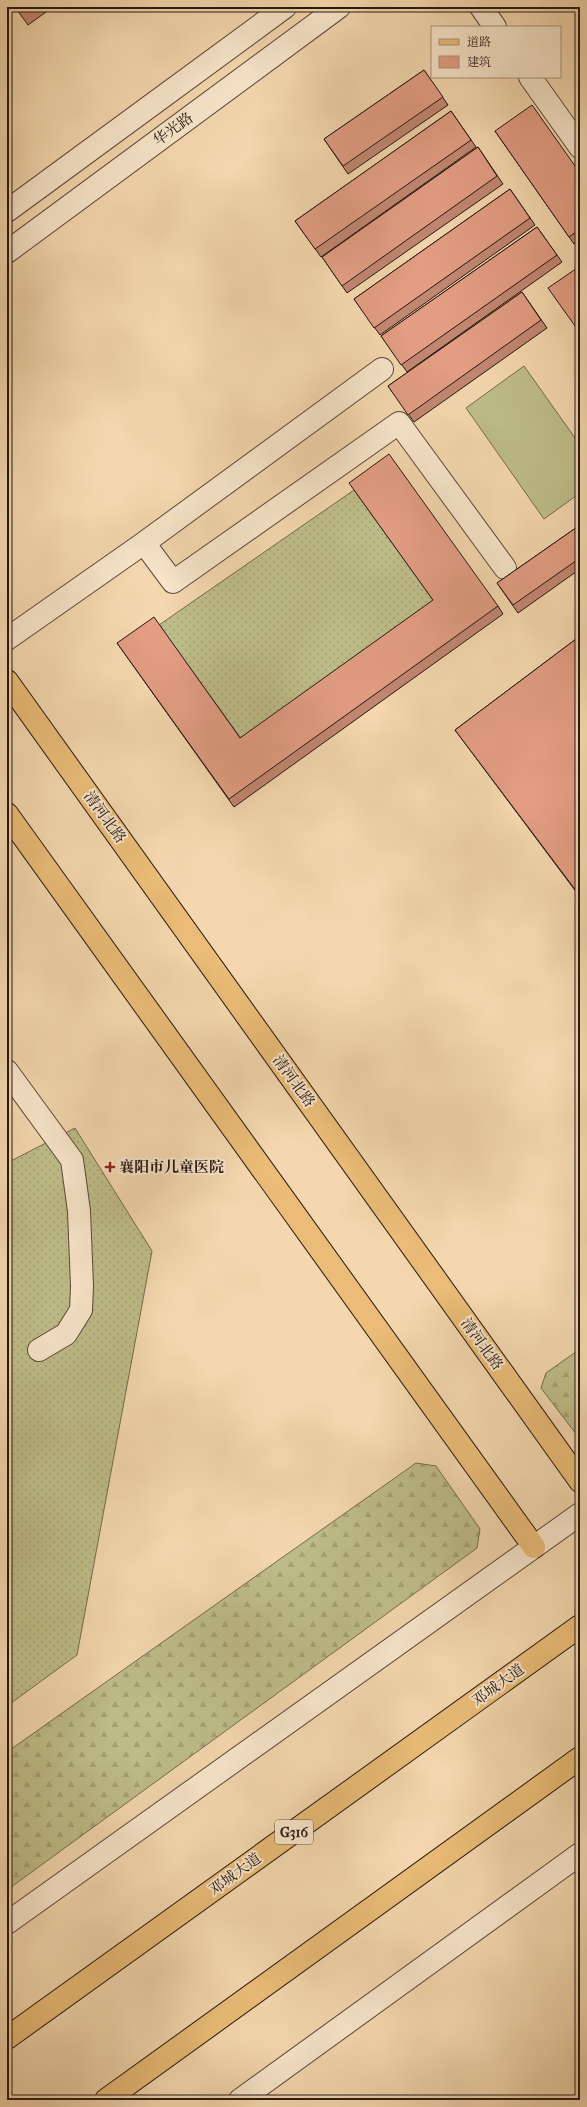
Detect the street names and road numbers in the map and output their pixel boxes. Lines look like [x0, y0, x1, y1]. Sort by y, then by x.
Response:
street label: 华光路 [150, 108, 196, 150]
street label: 清河北路 [80, 787, 130, 847]
street label: 清河北路 [269, 1051, 319, 1111]
street label: 清河北路 [457, 1314, 507, 1374]
street label: 邓城大道 [468, 1660, 528, 1710]
road number: G316 [275, 1820, 313, 1844]
street label: 邓城大道 [205, 1849, 265, 1899]

